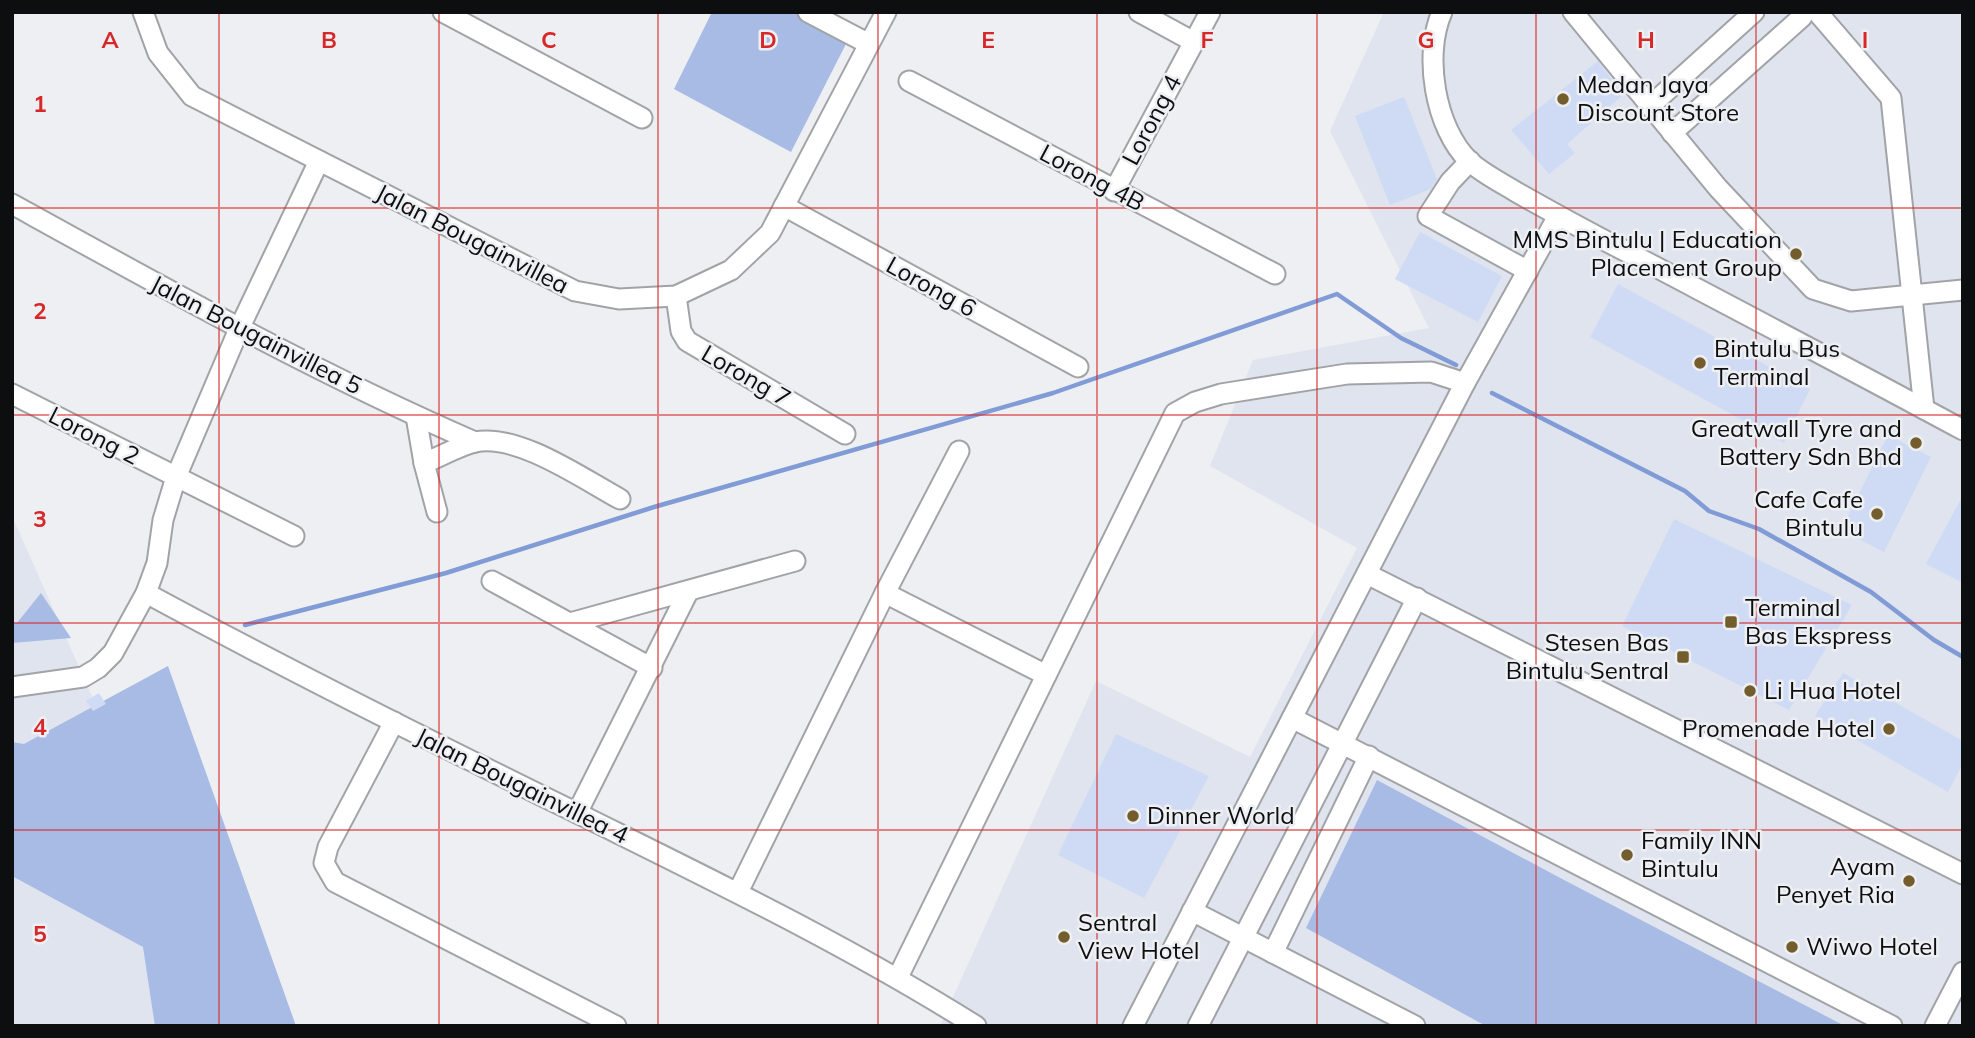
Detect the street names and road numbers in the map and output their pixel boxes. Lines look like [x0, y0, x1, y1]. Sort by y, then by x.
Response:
street label: Lorong 4 [1115, 69, 1187, 170]
street label: Lorong 4B [1035, 137, 1150, 217]
street label: Jalan Bougainvillea [371, 177, 574, 300]
street label: Lorong 6 [881, 249, 982, 323]
street label: Jalan Bougainvillea 5 [146, 268, 367, 400]
street label: Lorong 7 [697, 338, 796, 413]
street label: Lorong 2 [44, 399, 145, 471]
street label: Jalan Bougainvillea 4 [411, 721, 634, 850]

